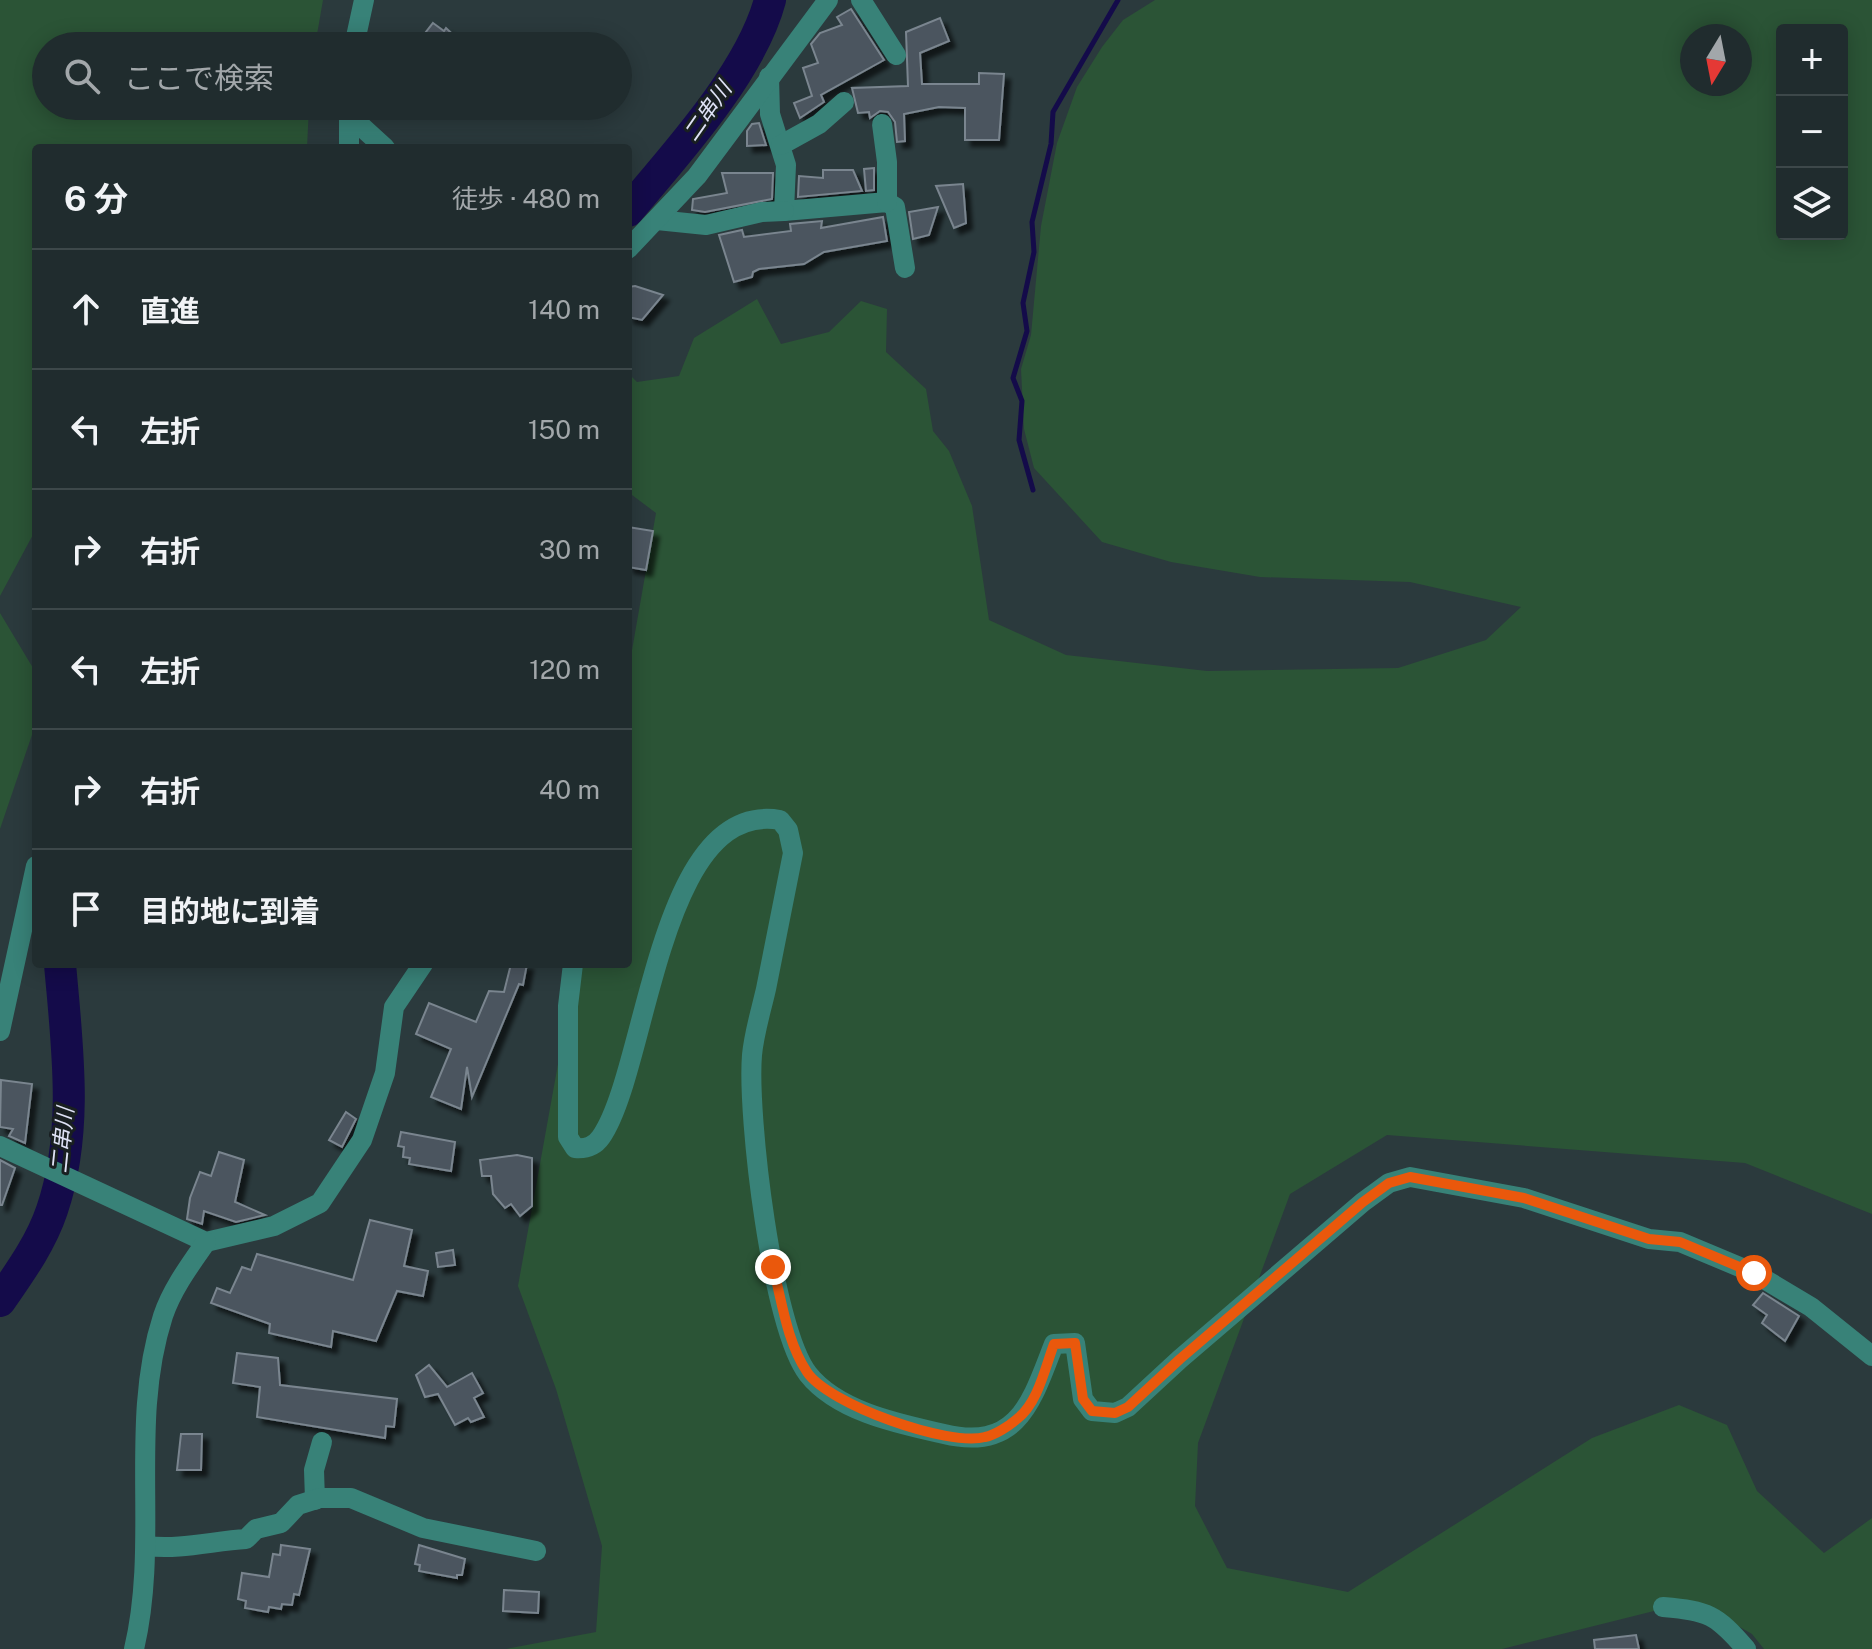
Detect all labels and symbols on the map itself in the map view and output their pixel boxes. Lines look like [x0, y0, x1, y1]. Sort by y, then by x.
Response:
north arrow [1680, 24, 1752, 96]
water label: 二串川 [677, 75, 738, 145]
water label: 二串川 [46, 1104, 79, 1174]
route end [755, 1249, 791, 1285]
route start [1736, 1255, 1772, 1291]

